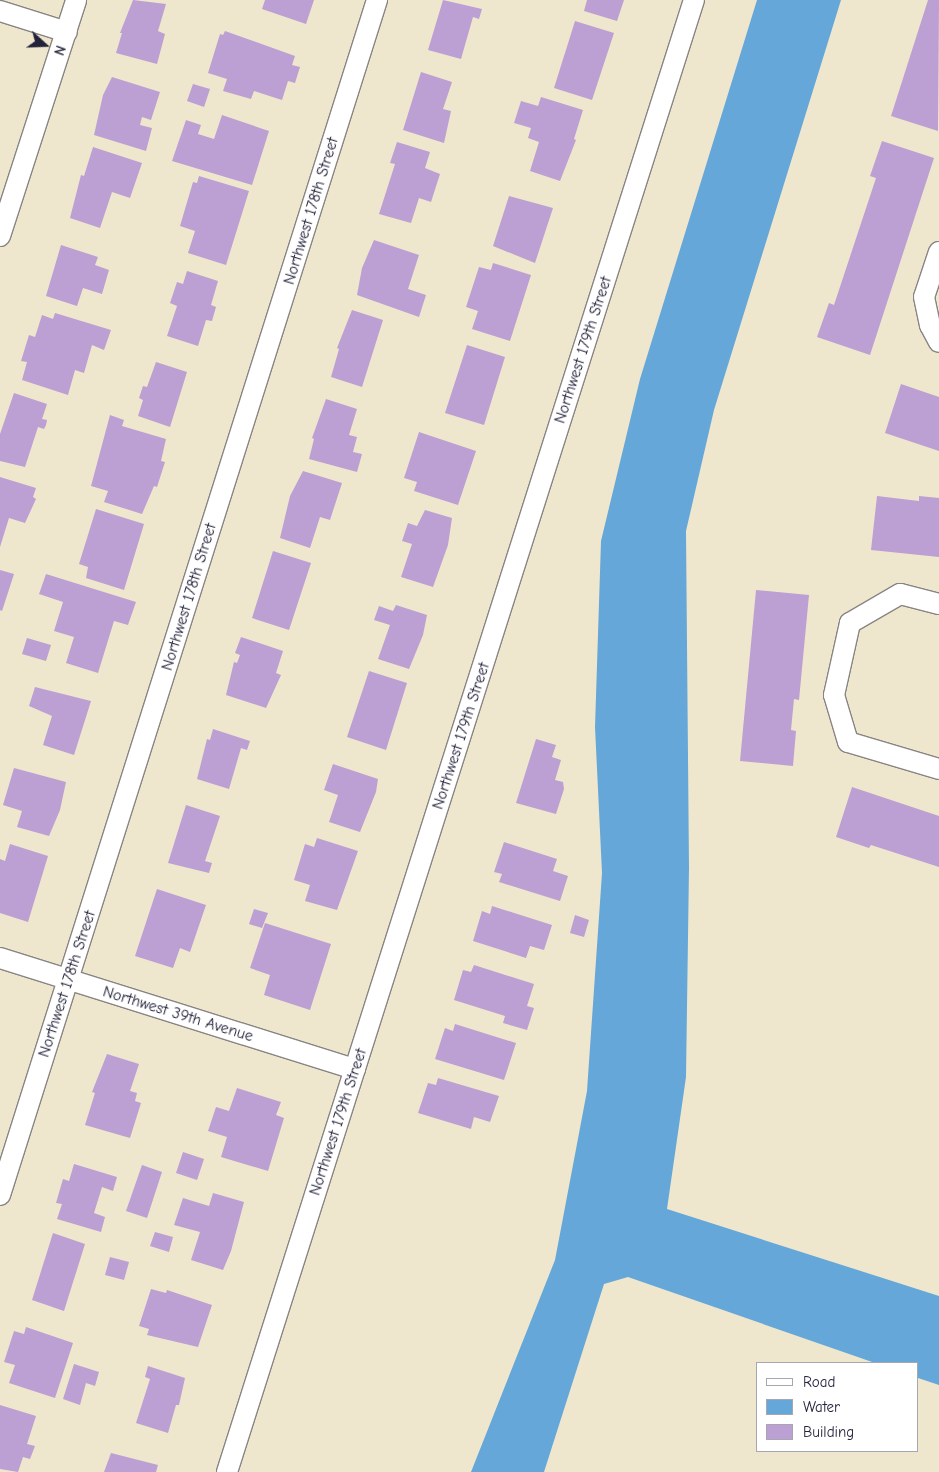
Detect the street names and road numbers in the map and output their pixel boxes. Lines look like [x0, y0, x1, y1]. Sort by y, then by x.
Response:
street label: Northwest 178th Street [279, 135, 343, 287]
street label: Northwest 179th Street [550, 274, 616, 426]
street label: Northwest 178th Street [157, 521, 221, 673]
street label: Northwest 179th Street [428, 660, 494, 812]
street label: Northwest 178th Street [34, 908, 100, 1060]
street label: Northwest 39th Avenue [101, 982, 255, 1046]
street label: Northwest 179th Street [305, 1046, 371, 1198]

